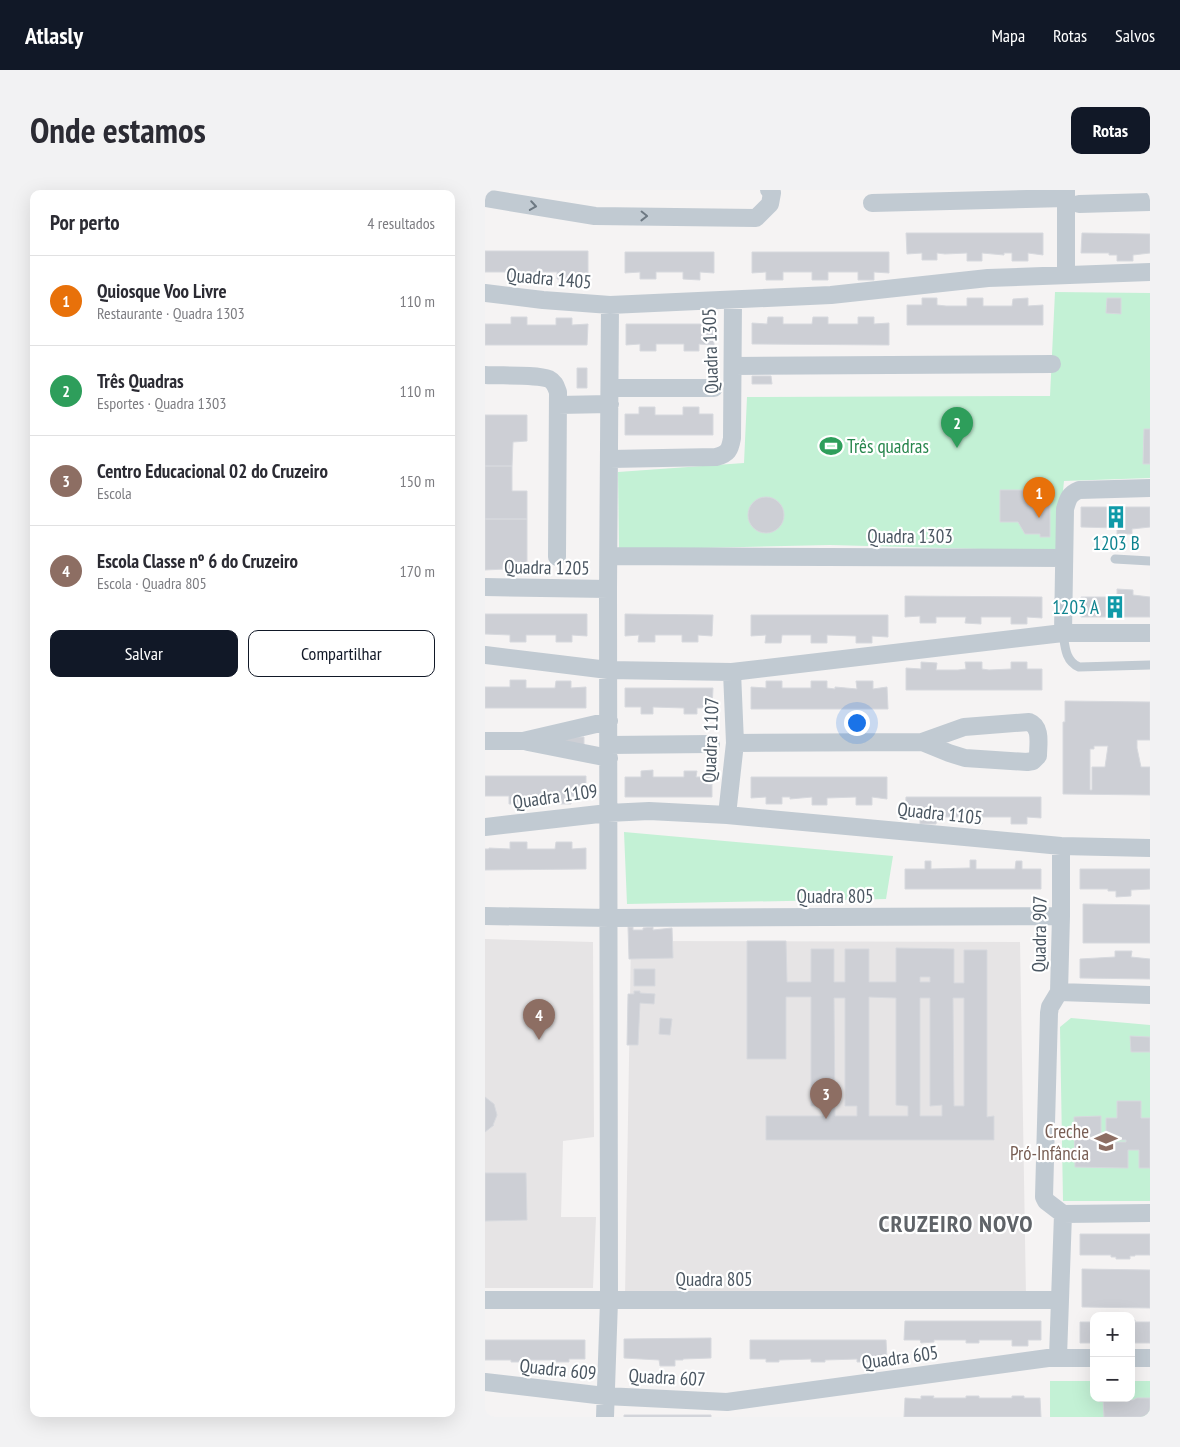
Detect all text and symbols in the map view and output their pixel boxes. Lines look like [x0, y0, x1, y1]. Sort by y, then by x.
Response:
text: Atlasly [25, 20, 83, 51]
text: Mapa [991, 24, 1025, 47]
text: Rotas [1053, 24, 1087, 47]
text: Salvos [1115, 24, 1155, 47]
text: Onde estamos [30, 107, 206, 153]
button: Rotas [1071, 107, 1150, 154]
one-way arrow [529, 200, 537, 210]
text: Por perto [50, 209, 120, 236]
one-way arrow [640, 211, 648, 221]
text: 4 resultados [367, 213, 435, 233]
street label: Quadra 1405 [505, 262, 593, 294]
text: Quiosque Voo Livre [97, 279, 227, 303]
text: 1 [62, 291, 70, 311]
text: 110 m [400, 291, 435, 311]
text: Restaurante · Quadra 1303 [97, 303, 245, 323]
street label: Quadra 1305 [697, 308, 723, 394]
text: Três Quadras [97, 369, 184, 393]
text: 2 [62, 381, 70, 401]
text: 110 m [400, 381, 435, 401]
text: Esportes · Quadra 1303 [97, 393, 226, 413]
pin: 2 [941, 407, 973, 448]
sports icon: Três quadras [818, 433, 844, 459]
place label: Três quadras [847, 434, 929, 458]
text: Centro Educacional 02 do Cruzeiro [97, 459, 328, 483]
text: 3 [62, 471, 70, 491]
text: 150 m [400, 471, 435, 491]
pin: 1 [1023, 477, 1055, 518]
text: Escola [97, 483, 132, 503]
building icon: 1203 B [1103, 504, 1129, 530]
street label: Quadra 1303 [867, 524, 953, 548]
place label: 1203 B [1092, 531, 1140, 555]
text: Escola Classe nº 6 do Cruzeiro [97, 549, 298, 573]
street label: Quadra 1205 [504, 554, 590, 580]
text: 4 [62, 561, 70, 581]
text: 170 m [400, 561, 435, 581]
text: Escola · Quadra 805 [97, 573, 207, 593]
building icon: 1203 A [1102, 594, 1128, 620]
place label: 1203 A [1052, 595, 1099, 619]
button: Salvar [50, 630, 238, 677]
button: Compartilhar [248, 630, 435, 677]
street label: Quadra 1107 [697, 697, 723, 783]
your location [844, 710, 870, 736]
street label: Quadra 1109 [511, 778, 599, 814]
street label: Quadra 1105 [896, 797, 984, 829]
street label: Quadra 805 [797, 884, 874, 908]
street label: Quadra 907 [1026, 895, 1052, 973]
pin: 4 [523, 999, 555, 1040]
pin: 3 [810, 1078, 842, 1119]
place label: Creche Pró-Infância [1010, 1119, 1089, 1165]
school or university icon: Creche Pró-Infância [1093, 1129, 1119, 1155]
district label: CRUZEIRO NOVO [879, 1208, 1033, 1239]
street label: Quadra 805 [676, 1267, 753, 1291]
map controls [1090, 1312, 1135, 1402]
button: + [1090, 1312, 1135, 1357]
street label: Quadra 605 [860, 1340, 940, 1374]
street label: Quadra 609 [518, 1353, 598, 1385]
button: − [1090, 1357, 1135, 1402]
street label: Quadra 607 [628, 1363, 706, 1391]

